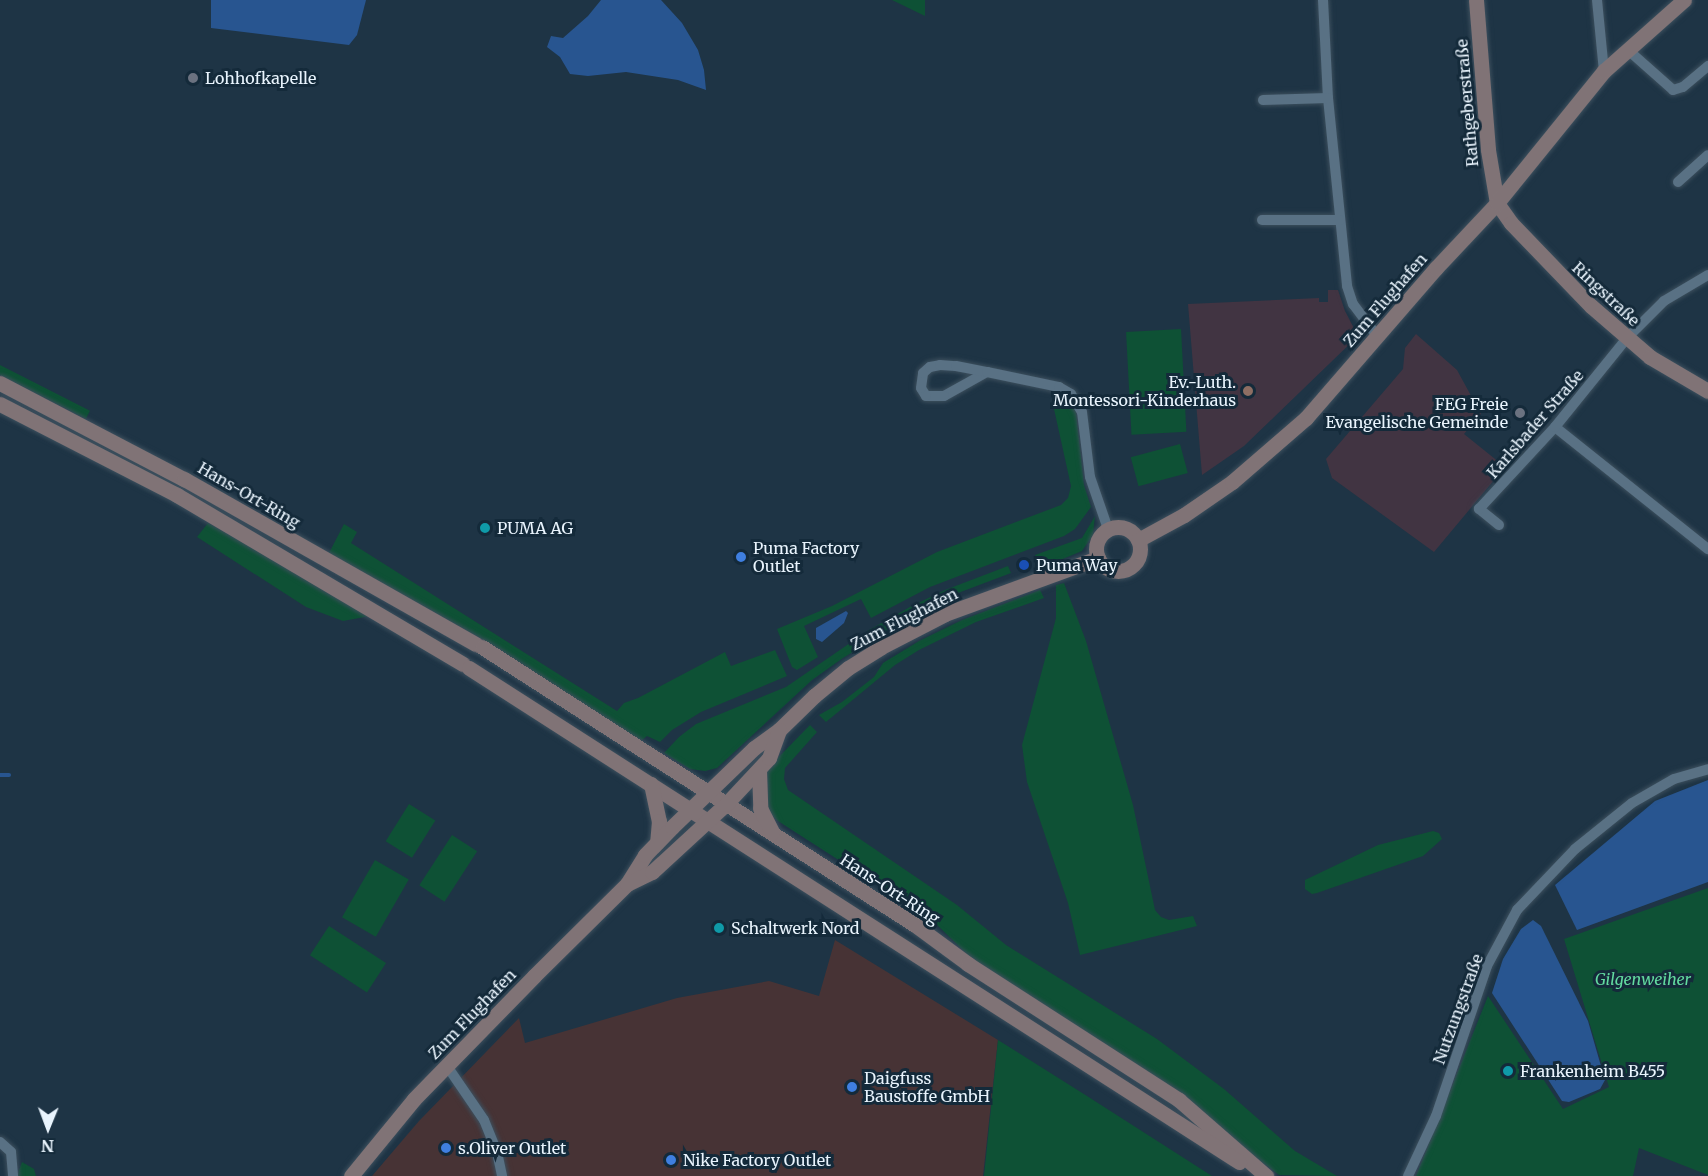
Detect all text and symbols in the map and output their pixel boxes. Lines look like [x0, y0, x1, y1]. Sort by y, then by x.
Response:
street label: Rathgeberstraße [1452, 38, 1482, 168]
place label: Lohhofkapelle [205, 68, 316, 88]
marker: Lohhofkapelle [186, 71, 200, 85]
street label: Zum Flughafen [1339, 249, 1431, 351]
street label: Ringstraße [1568, 258, 1644, 330]
street label: Karlsbader Straße [1483, 366, 1587, 482]
place label: Ev.-Luth. Montessori-Kinderhaus [1053, 372, 1236, 410]
marker: Ev.-Luth. Montessori-Kinderhaus [1241, 384, 1255, 398]
place label: FEG Freie Evangelische Gemeinde [1325, 394, 1508, 432]
marker: FEG Freie Evangelische Gemeinde [1513, 406, 1527, 420]
street label: Hans-Ort-Ring [195, 458, 303, 532]
place label: PUMA AG [497, 518, 573, 538]
marker: PUMA AG [478, 521, 492, 535]
place label: Puma Factory Outlet [753, 538, 859, 576]
marker: Puma Factory Outlet [734, 550, 748, 564]
place label: Puma Way [1036, 555, 1117, 575]
marker: Puma Way [1017, 558, 1031, 572]
street label: Zum Flughafen [847, 584, 961, 654]
street label: Hans-Ort-Ring [837, 850, 943, 928]
place label: Schaltwerk Nord [731, 918, 859, 938]
marker: Schaltwerk Nord [712, 921, 726, 935]
street label: Nutzungstraße [1429, 951, 1487, 1067]
street label: Zum Flughafen [424, 965, 520, 1063]
park label: Gilgenweiher [1595, 969, 1691, 989]
place label: Frankenheim B455 [1520, 1061, 1665, 1081]
marker: Frankenheim B455 [1501, 1064, 1515, 1078]
place label: Daigfuss Baustoffe GmbH [864, 1068, 990, 1106]
marker: Daigfuss Baustoffe GmbH [845, 1080, 859, 1094]
north arrow [18, 1098, 78, 1158]
text: N [41, 1136, 54, 1156]
place label: s.Oliver Outlet [458, 1138, 566, 1158]
marker: s.Oliver Outlet [439, 1141, 453, 1155]
place label: Nike Factory Outlet [683, 1150, 831, 1170]
marker: Nike Factory Outlet [664, 1153, 678, 1167]

